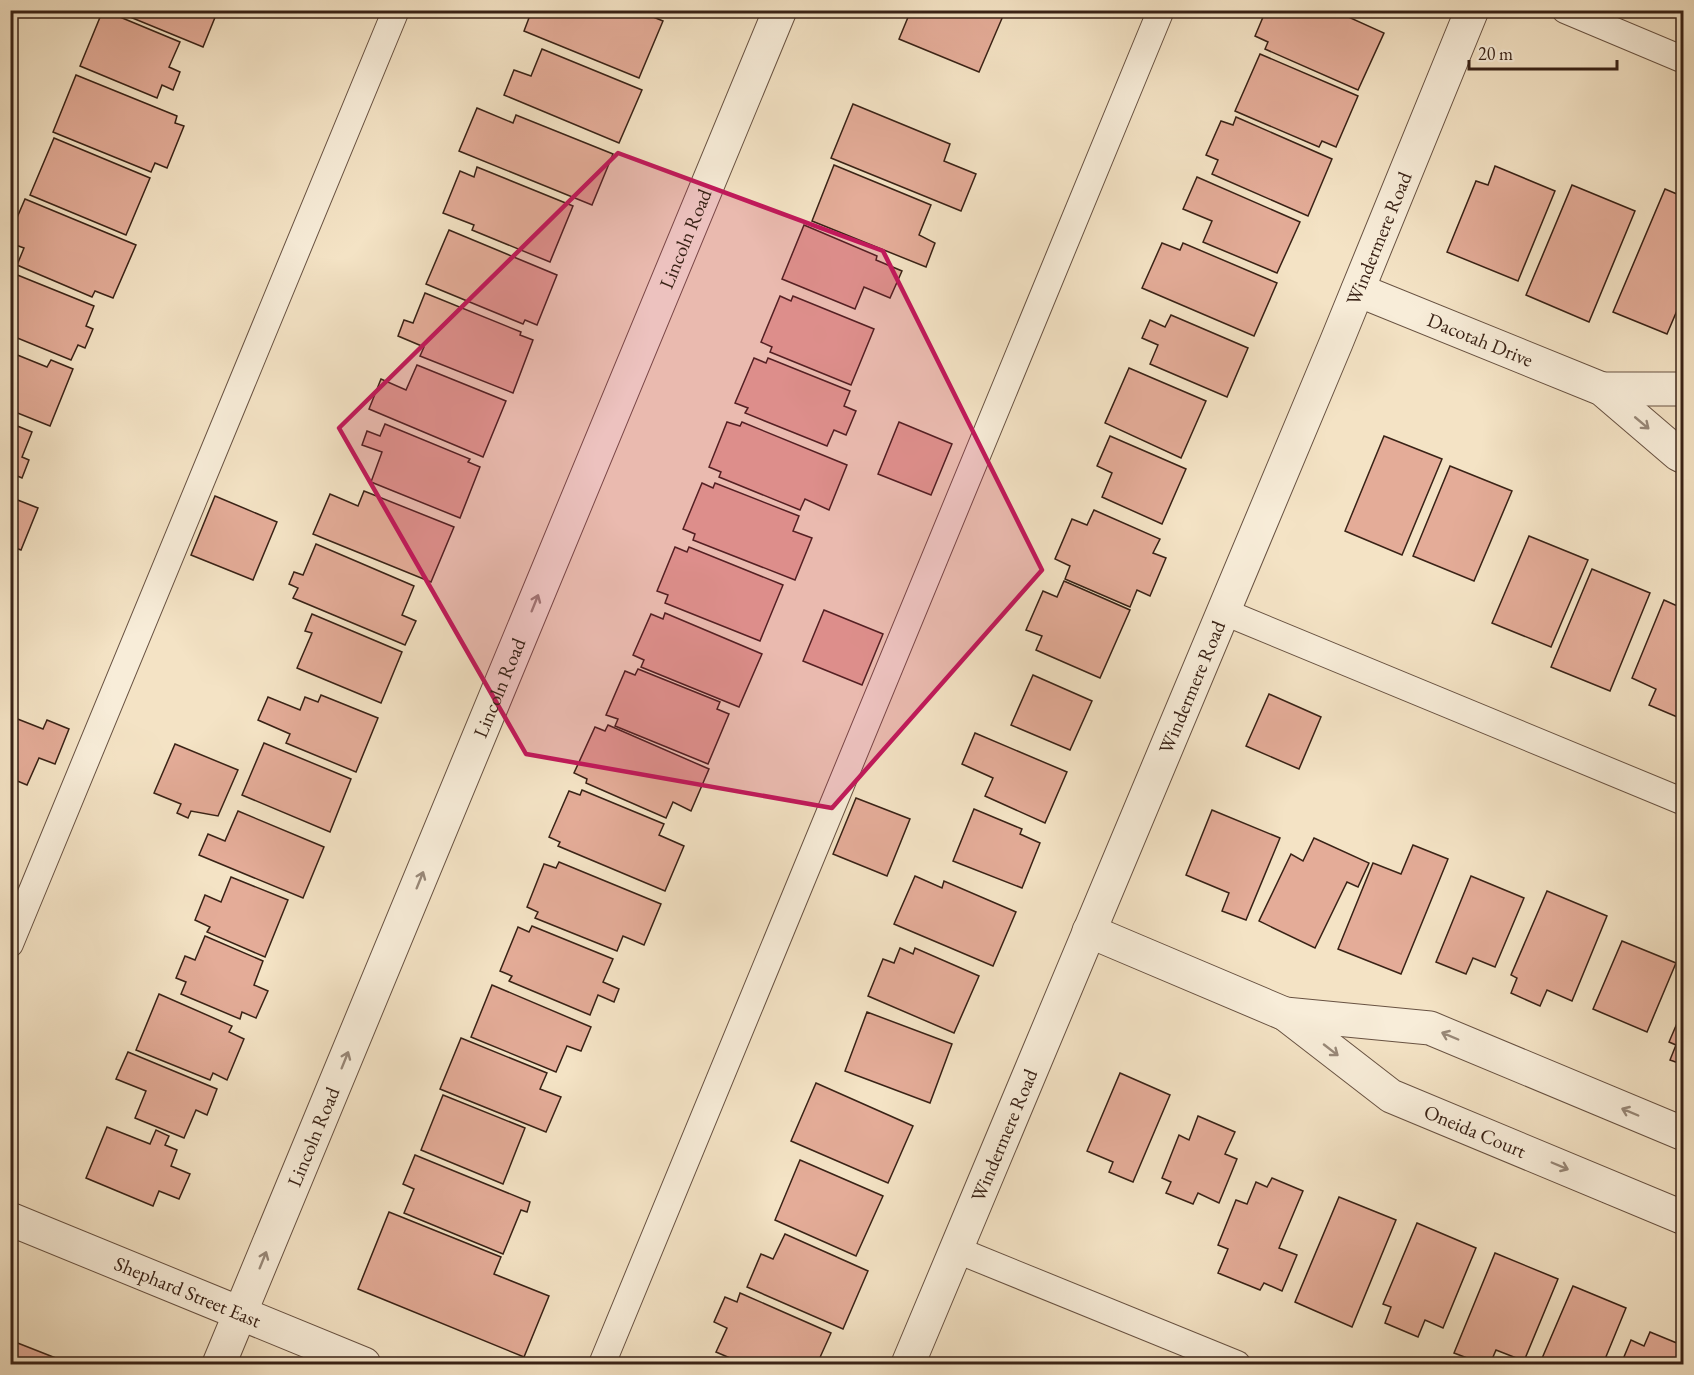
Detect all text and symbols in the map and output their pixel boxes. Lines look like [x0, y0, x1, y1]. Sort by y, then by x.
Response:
scale bar [1469, 33, 1618, 71]
text: 20 m [1478, 42, 1513, 65]
street label: Windermere Road [1340, 167, 1418, 309]
street label: Lincoln Road [653, 184, 718, 293]
street label: Dacotah Drive [1424, 307, 1537, 373]
one-way arrow [1634, 417, 1650, 430]
one-way arrow [530, 594, 541, 613]
street label: Windermere Road [1152, 616, 1231, 757]
street label: Lincoln Road [467, 633, 532, 742]
one-way arrow [415, 872, 426, 890]
one-way arrow [1441, 1030, 1459, 1041]
one-way arrow [1323, 1044, 1339, 1057]
one-way arrow [340, 1052, 351, 1070]
street label: Windermere Road [964, 1064, 1044, 1206]
street label: Lincoln Road [281, 1082, 346, 1191]
street label: Oneida Court [1420, 1098, 1531, 1164]
one-way arrow [1621, 1106, 1639, 1117]
one-way arrow [1550, 1161, 1568, 1172]
street label: Shephard Street East [111, 1250, 266, 1334]
one-way arrow [258, 1251, 269, 1270]

